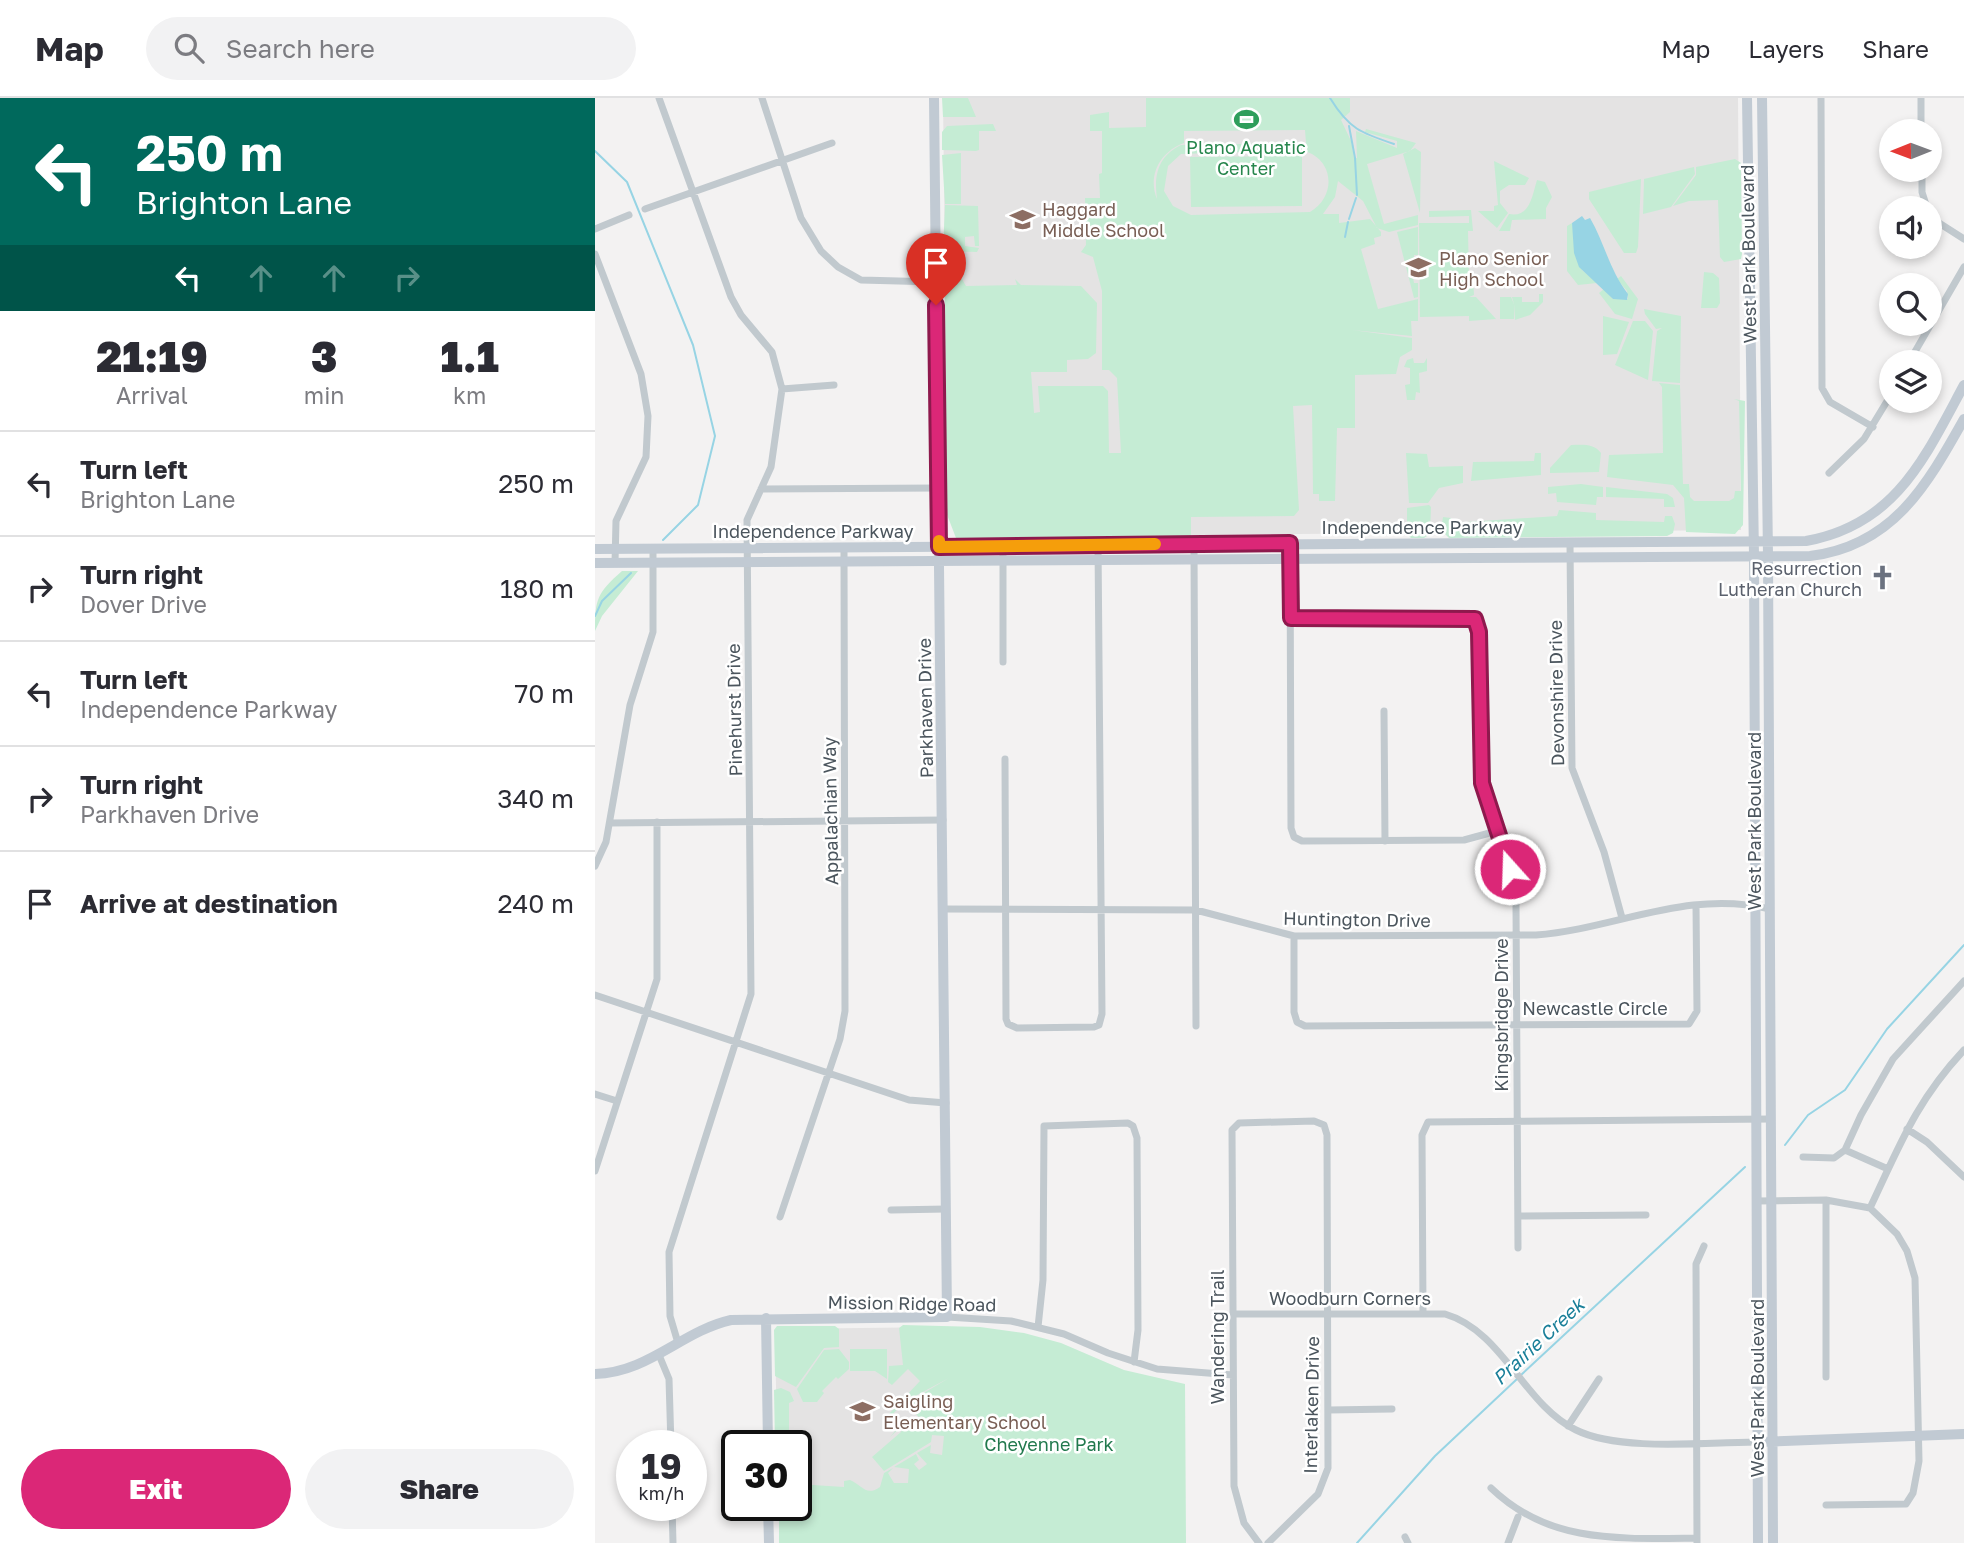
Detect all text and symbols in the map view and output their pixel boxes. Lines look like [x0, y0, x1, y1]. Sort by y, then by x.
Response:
search box [146, 17, 636, 80]
text: Map [35, 29, 104, 68]
icon: search [170, 29, 208, 67]
text: Search here [226, 33, 375, 64]
text: Map [1661, 34, 1710, 63]
text: Layers [1748, 34, 1824, 63]
text: Share [1862, 34, 1929, 63]
sports icon: Plano Aquatic Center [1232, 106, 1260, 134]
north arrow [1879, 119, 1943, 182]
map controls [1879, 119, 1942, 413]
text: 250 m [136, 123, 283, 182]
icon: left [21, 126, 112, 217]
place label: Plano Aquatic Center [1186, 136, 1306, 179]
street label: West Park Boulevard [1735, 164, 1761, 344]
text: Brighton Lane [136, 183, 352, 221]
button: sound [1879, 196, 1942, 259]
place label: Haggard Middle School [1042, 198, 1165, 241]
school or university icon: Haggard Middle School [1008, 205, 1036, 233]
pin [906, 233, 966, 305]
icon: arrive [917, 244, 955, 282]
place label: Plano Senior High School [1439, 247, 1549, 290]
school or university icon: Plano Senior High School [1405, 254, 1433, 282]
icon: left [169, 259, 207, 297]
icon: ahead [242, 259, 280, 297]
icon: ahead [315, 259, 353, 297]
icon: right [388, 259, 426, 297]
button: search [1879, 273, 1942, 336]
text: 21:19 [96, 331, 208, 381]
text: 3 [311, 331, 337, 381]
text: 1.1 [441, 331, 499, 381]
button: layers [1879, 350, 1942, 413]
text: Arrival [116, 381, 188, 409]
text: min [304, 381, 344, 409]
text: km [453, 381, 486, 409]
text: Turn left [80, 454, 188, 485]
icon: left [21, 465, 59, 503]
text: 250 m [498, 468, 574, 499]
text: Brighton Lane [80, 485, 235, 513]
street label: Independence Parkway [1321, 516, 1523, 538]
street label: Independence Parkway [712, 520, 914, 542]
place label: Resurrection Lutheran Church [1718, 557, 1862, 600]
text: Turn right [80, 559, 203, 590]
church icon: Resurrection Lutheran Church [1868, 564, 1896, 592]
icon: right [21, 570, 59, 608]
text: 180 m [500, 573, 574, 604]
text: Dover Drive [80, 590, 207, 618]
street label: Devonshire Drive [1544, 620, 1568, 766]
street label: Parkhaven Drive [913, 638, 937, 778]
street label: Pinehurst Drive [722, 643, 746, 777]
text: Turn left [80, 664, 188, 695]
icon: left [21, 675, 59, 713]
text: 70 m [515, 678, 574, 709]
text: Independence Parkway [80, 695, 337, 723]
street label: West Park Boulevard [1743, 732, 1765, 910]
street label: Appalachian Way [818, 737, 842, 885]
text: Turn right [80, 769, 203, 800]
icon: right [21, 780, 59, 818]
text: 340 m [497, 783, 574, 814]
text: Parkhaven Drive [80, 800, 259, 828]
position arrow [1473, 832, 1547, 906]
icon: arrive [21, 885, 59, 923]
text: Arrive at destination [80, 888, 338, 919]
text: 240 m [497, 888, 574, 919]
street label: Huntington Drive [1283, 907, 1431, 931]
street label: Kingsbridge Drive [1490, 938, 1512, 1092]
street label: Newcastle Circle [1522, 997, 1668, 1019]
street label: Wandering Trail [1206, 1269, 1228, 1404]
street label: Woodburn Corners [1269, 1287, 1431, 1309]
street label: Mission Ridge Road [827, 1291, 997, 1315]
water label: Prairie Creek [1487, 1291, 1590, 1389]
street label: West Park Boulevard [1746, 1299, 1768, 1477]
street label: Interlaken Drive [1299, 1336, 1323, 1474]
place label: Saigling Elementary School [883, 1390, 1047, 1433]
school or university icon: Saigling Elementary School [849, 1397, 877, 1425]
speed limit sign: 30 [721, 1430, 812, 1521]
park label: Cheyenne Park [984, 1433, 1114, 1455]
text: 19 [641, 1445, 682, 1487]
button: Exit [21, 1449, 291, 1529]
button: Share [305, 1449, 574, 1529]
text: km/h [639, 1482, 684, 1504]

